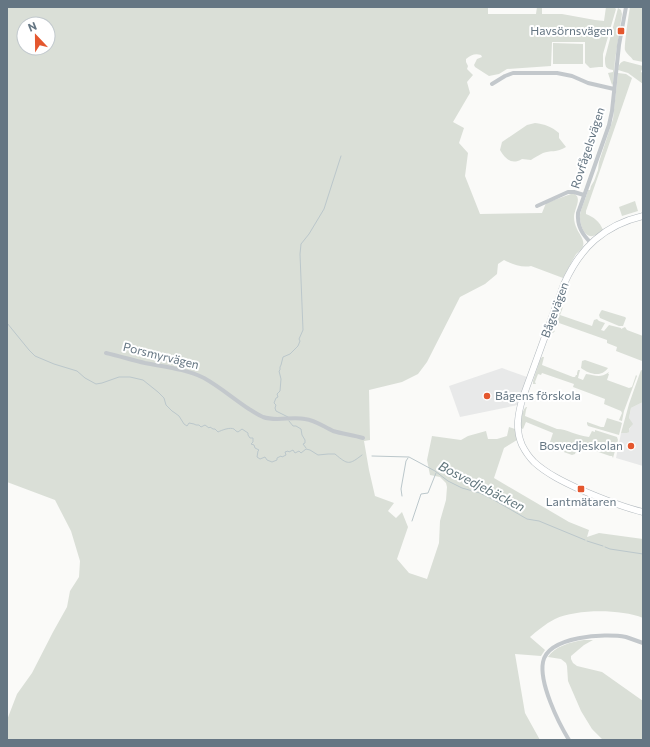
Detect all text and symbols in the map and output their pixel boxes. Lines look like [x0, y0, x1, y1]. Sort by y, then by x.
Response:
north arrow [16, 16, 56, 56]
text: N [26, 19, 38, 34]
place label: Havsörnsvägen [530, 23, 613, 37]
marker: Havsörnsvägen [616, 26, 626, 36]
street label: Rovfågelsvägen [567, 105, 607, 190]
street label: Bågevägen [537, 280, 571, 339]
street label: Porsmyrvägen [122, 339, 201, 371]
place label: Bågens förskola [495, 388, 581, 402]
marker: Bågens förskola [482, 391, 492, 401]
place label: Bosvedjeskolan [539, 438, 623, 452]
marker: Bosvedjeskolan [626, 441, 636, 451]
water label: Bosvedjebäcken [436, 457, 528, 515]
marker: Lantmätaren [576, 484, 586, 494]
place label: Lantmätaren [546, 494, 616, 508]

